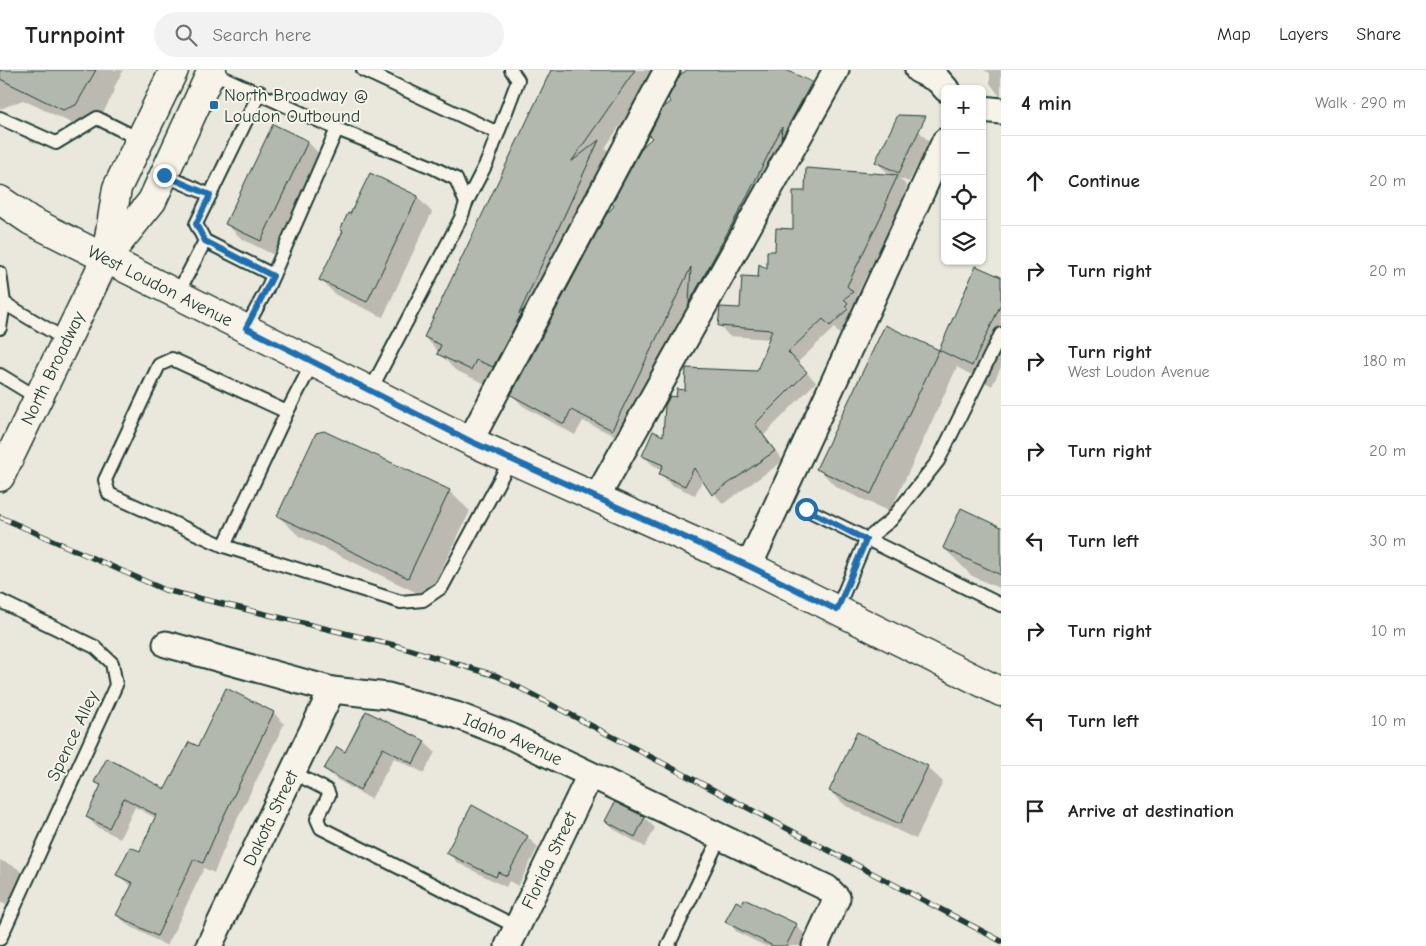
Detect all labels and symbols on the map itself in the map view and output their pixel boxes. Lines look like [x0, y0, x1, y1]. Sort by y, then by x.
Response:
place label: North Broadway @ Loudon Outbound [224, 85, 368, 127]
marker: North Broadway @ Loudon Outbound [208, 99, 220, 111]
route end [153, 164, 176, 187]
street label: West Loudon Avenue [84, 241, 236, 331]
street label: North Broadway [16, 307, 89, 428]
route start [795, 498, 818, 521]
street label: Spence Alley [43, 686, 104, 785]
street label: Idaho Avenue [460, 708, 566, 770]
street label: Dakota Street [239, 766, 303, 869]
street label: Florida Street [517, 808, 582, 912]

